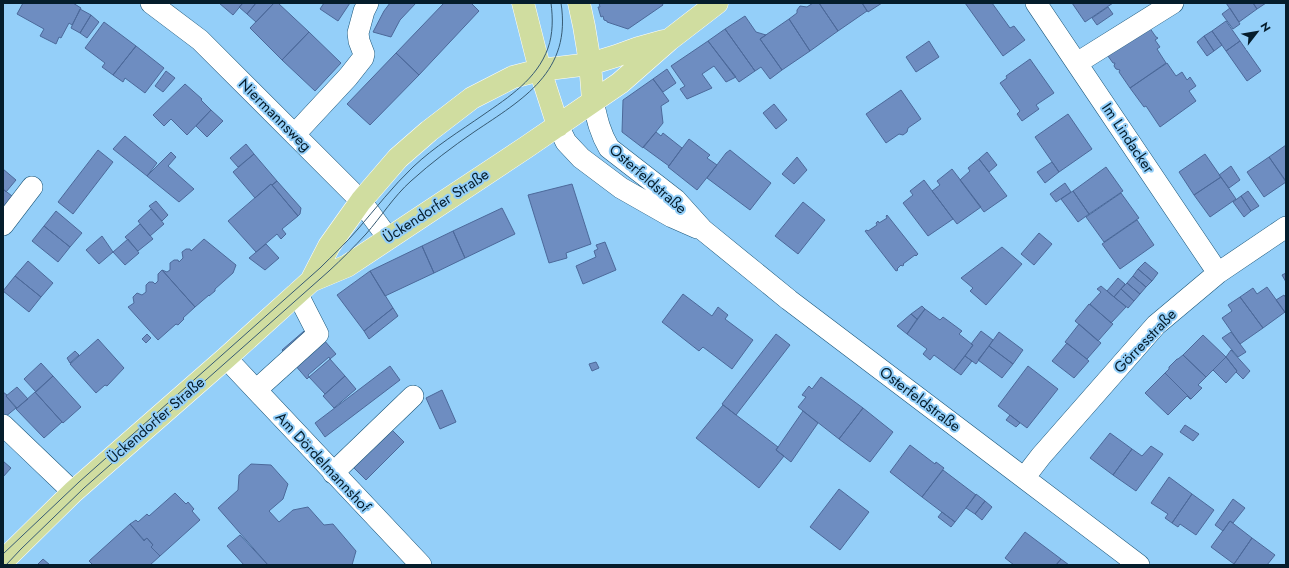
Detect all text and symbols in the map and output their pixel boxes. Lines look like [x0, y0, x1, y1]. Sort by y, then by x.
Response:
north arrow [1237, 12, 1277, 52]
text: N [1256, 19, 1275, 35]
street label: Niermannsweg [234, 74, 316, 156]
street label: Im Lindacker [1096, 98, 1160, 178]
street label: Osterfeldstraße [604, 139, 692, 219]
street label: Ückendorfer Straße [379, 163, 494, 249]
street label: Görresstraße [1109, 304, 1182, 378]
street label: Osterfeldstraße [875, 361, 965, 437]
street label: Ückendorfer Straße [103, 371, 210, 468]
street label: Am Dördelmannshof [270, 407, 376, 518]

